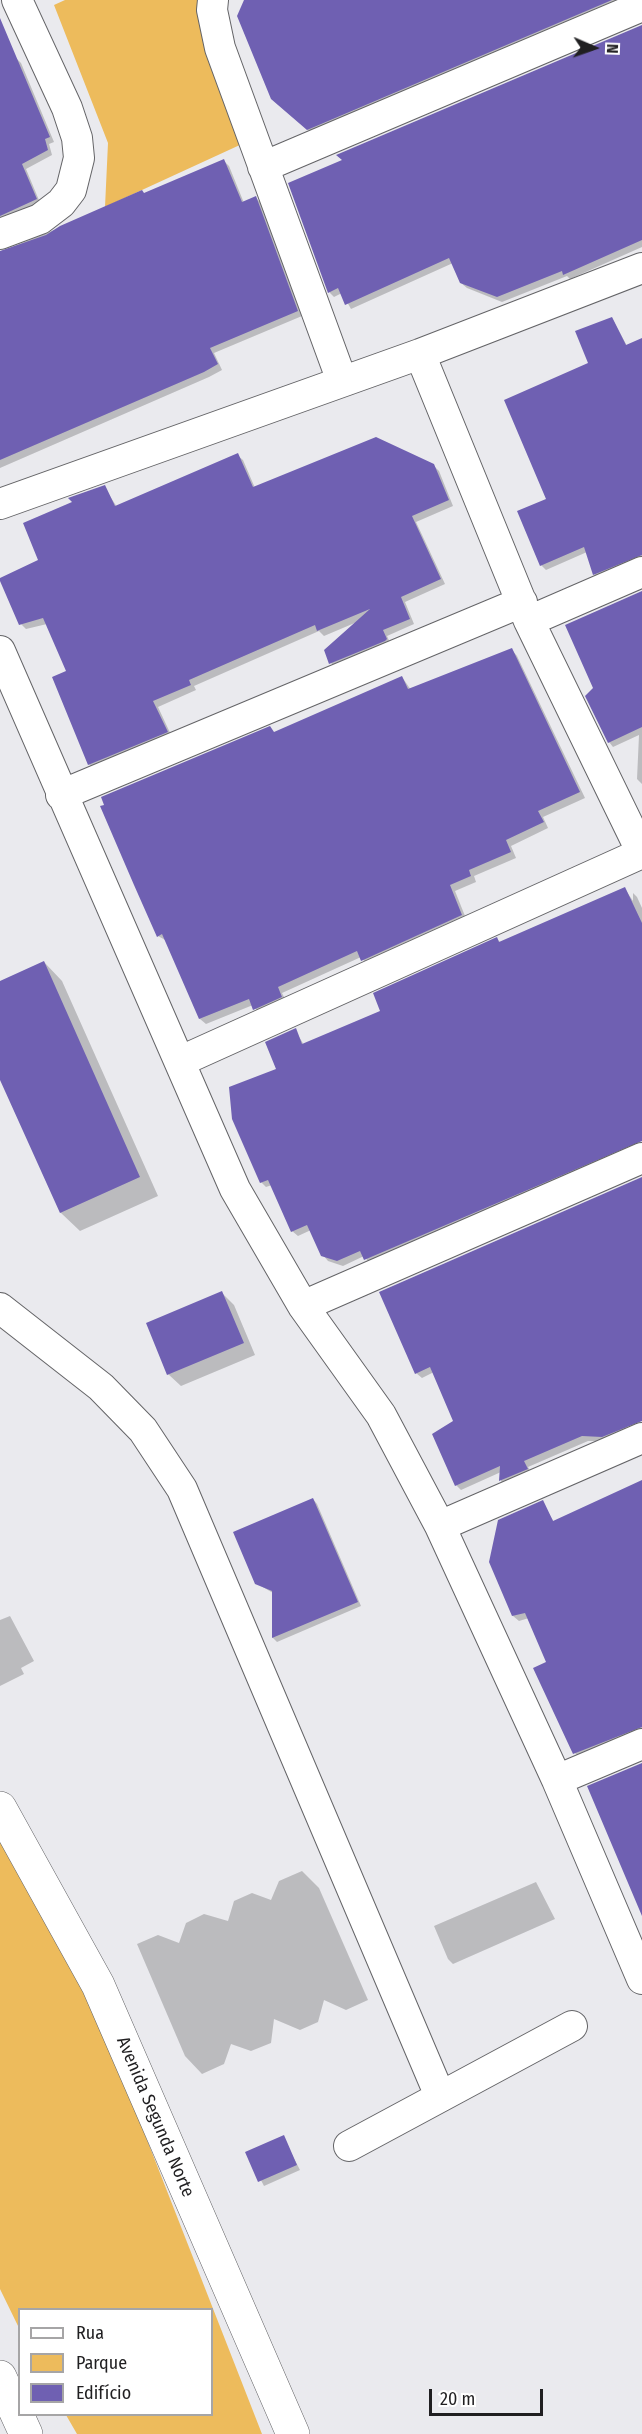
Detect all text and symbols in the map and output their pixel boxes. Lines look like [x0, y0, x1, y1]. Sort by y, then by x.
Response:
north arrow [564, 18, 624, 78]
text: N [603, 44, 622, 54]
street label: Avenida Segunda Norte [111, 2034, 199, 2200]
legend [18, 2308, 213, 2416]
text: Rua [76, 2322, 104, 2344]
text: Parque [76, 2352, 127, 2374]
scale bar [432, 2377, 546, 2415]
text: Edifício [76, 2382, 131, 2404]
text: 20 m [440, 2388, 475, 2410]

